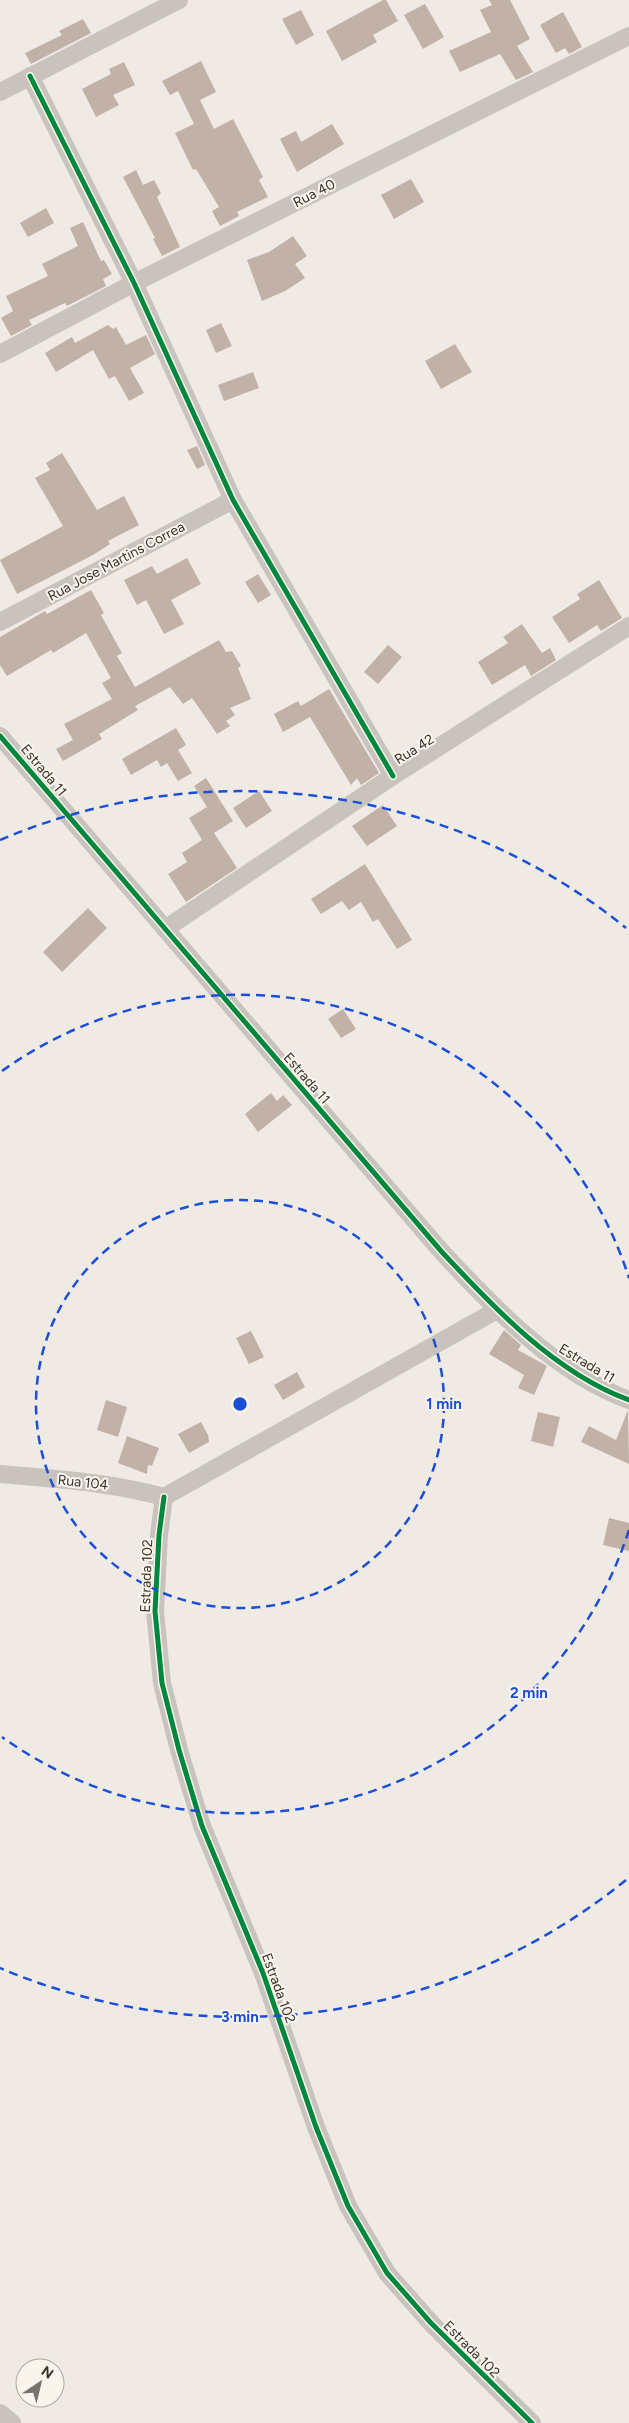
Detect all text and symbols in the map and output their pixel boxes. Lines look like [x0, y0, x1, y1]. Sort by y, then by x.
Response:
street label: Rua 40 [290, 176, 338, 211]
street label: Rua Jose Martins Correa [45, 518, 188, 605]
street label: Rua 42 [391, 731, 437, 768]
street label: Estrada 11 [17, 741, 70, 800]
street label: Estrada 11 [280, 1049, 333, 1107]
street label: Estrada 11 [556, 1340, 618, 1387]
centre of rings [231, 1395, 249, 1413]
text: 1 min [426, 1395, 462, 1413]
street label: Rua 104 [57, 1471, 109, 1494]
street label: Estrada 102 [137, 1539, 156, 1613]
text: 2 min [510, 1684, 548, 1702]
street label: Estrada 102 [258, 1951, 299, 2026]
text: 3 min [221, 2008, 259, 2026]
street label: Estrada 102 [440, 2317, 504, 2381]
north arrow [15, 2358, 65, 2408]
text: N [38, 2363, 56, 2383]

